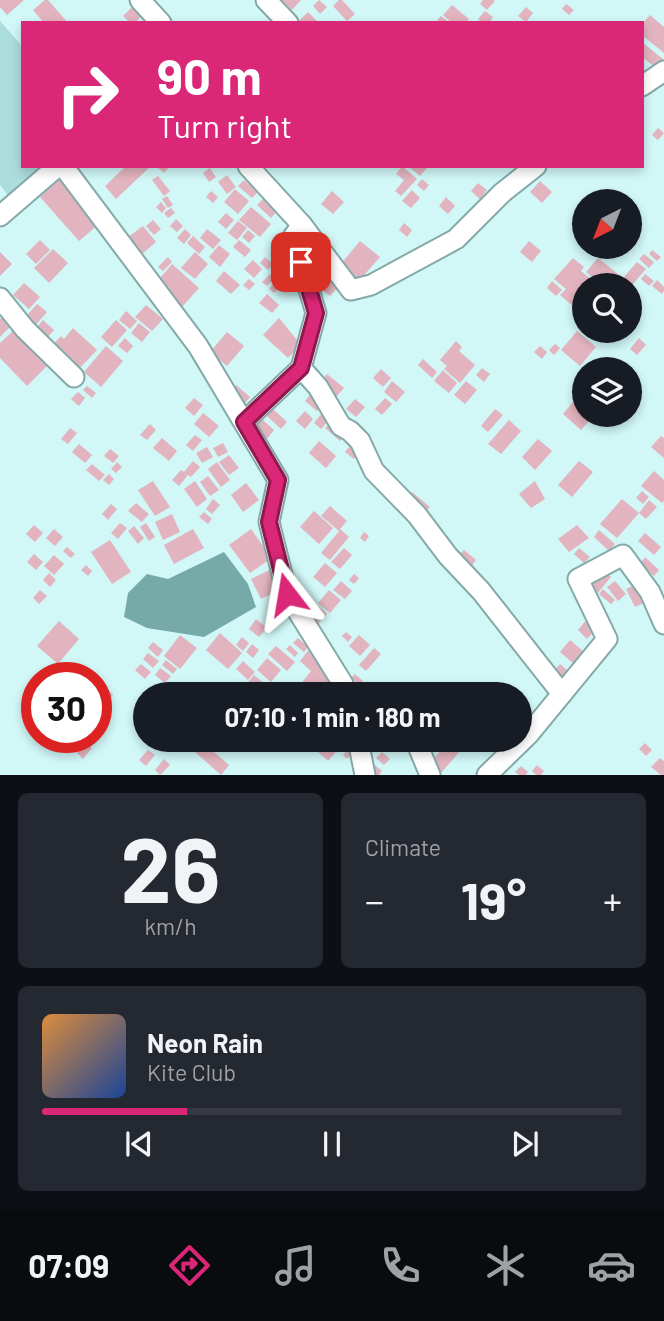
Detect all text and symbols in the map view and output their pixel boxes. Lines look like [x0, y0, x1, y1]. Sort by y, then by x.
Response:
text: 90 m [157, 46, 262, 105]
icon: right [42, 49, 133, 140]
text: Turn right [157, 106, 292, 144]
north arrow [572, 189, 642, 259]
map controls [572, 189, 642, 427]
pin [271, 232, 331, 292]
icon: arrive [282, 243, 320, 281]
button: search [572, 273, 642, 343]
button: layers [572, 357, 642, 427]
position arrow [250, 557, 324, 631]
speed limit sign: 30 [21, 662, 112, 753]
text: 07:10 · 1 min · 180 m [224, 701, 441, 732]
text: 26 [121, 812, 220, 921]
text: Climate [365, 833, 441, 861]
text: 19° [461, 868, 526, 930]
text: − [365, 877, 384, 923]
text: + [603, 877, 622, 923]
text: km/h [144, 912, 197, 940]
text: Neon Rain [147, 1027, 263, 1058]
text: Kite Club [147, 1058, 236, 1086]
icon: previous [120, 1125, 158, 1163]
icon: pause [313, 1125, 351, 1163]
icon: next [506, 1125, 544, 1163]
icon: directions [165, 1241, 214, 1290]
icon: music [271, 1241, 320, 1290]
icon: phone [376, 1241, 425, 1290]
icon: climate [481, 1241, 530, 1290]
icon: car [587, 1241, 636, 1290]
text: 07:09 [28, 1246, 109, 1284]

